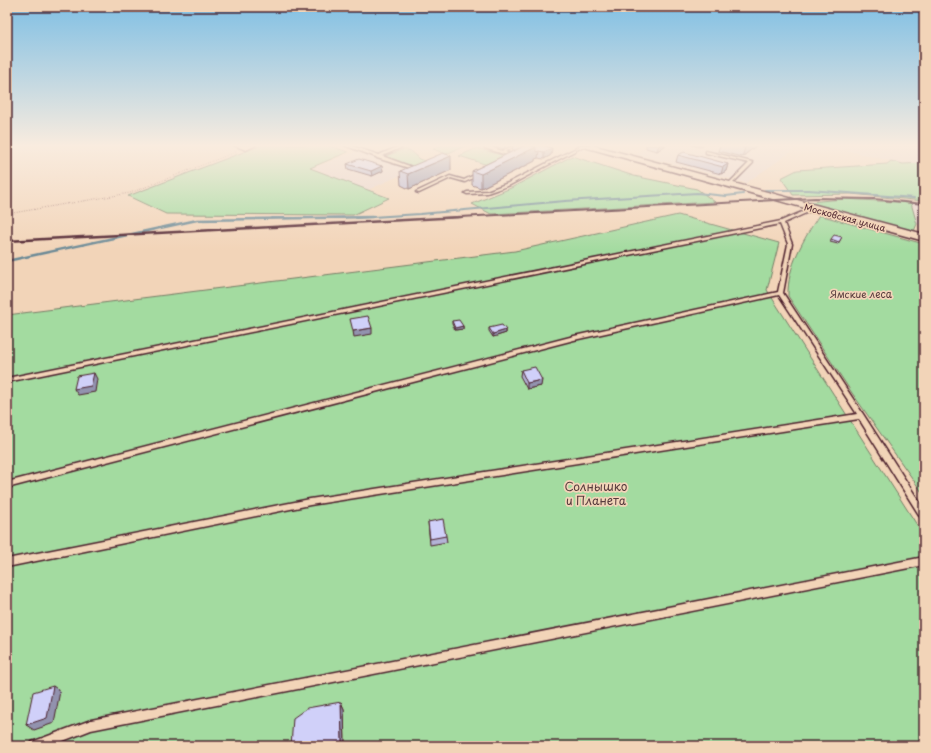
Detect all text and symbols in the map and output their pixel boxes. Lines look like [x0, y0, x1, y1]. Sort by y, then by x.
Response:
street label: Московская улица [803, 199, 888, 235]
park label: Ямские леса [830, 286, 893, 301]
park label: Солнышко и Планета [565, 477, 628, 509]

